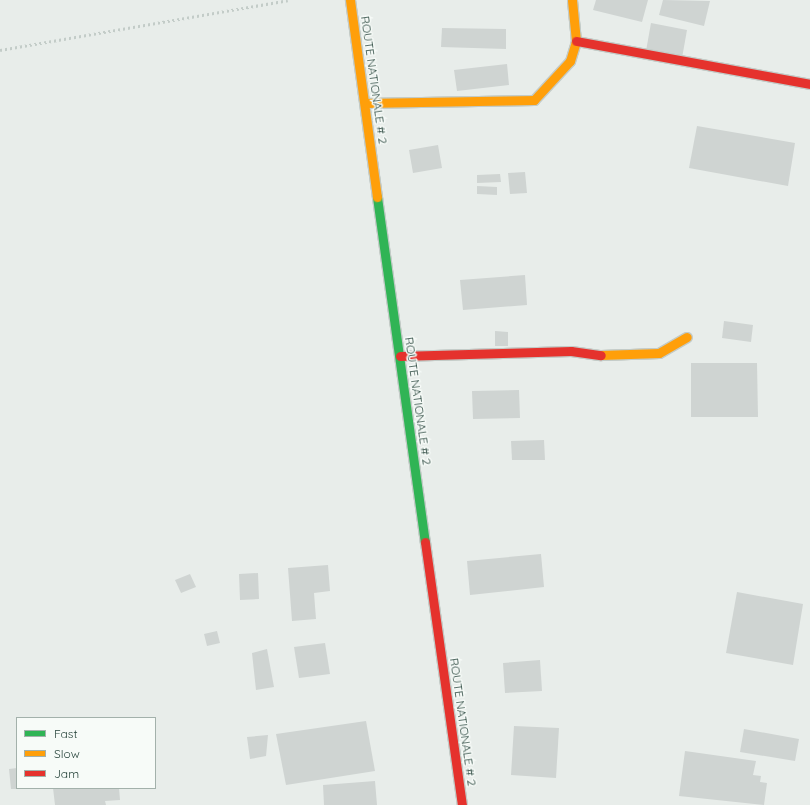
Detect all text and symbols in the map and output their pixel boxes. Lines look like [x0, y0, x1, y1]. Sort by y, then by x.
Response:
street label: ROUTE NATIONALE # 2 [358, 15, 390, 145]
street label: ROUTE NATIONALE # 2 [402, 336, 434, 466]
street label: ROUTE NATIONALE # 2 [447, 657, 479, 787]
legend [16, 717, 156, 789]
text: Fast [54, 726, 78, 741]
text: Slow [54, 746, 80, 761]
text: Jam [54, 766, 79, 781]

